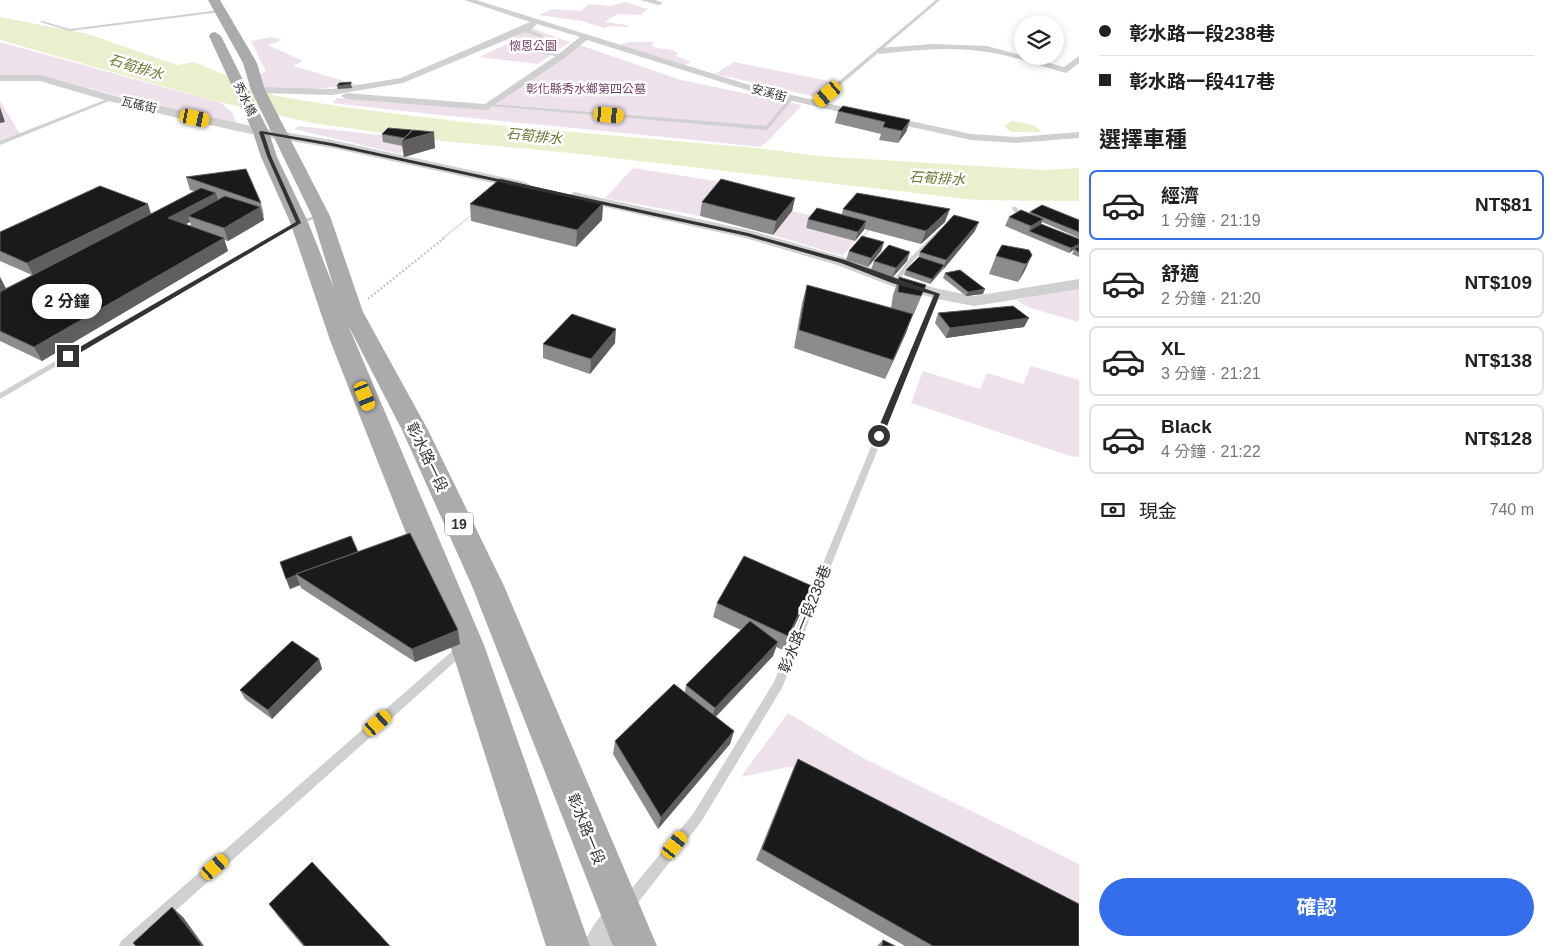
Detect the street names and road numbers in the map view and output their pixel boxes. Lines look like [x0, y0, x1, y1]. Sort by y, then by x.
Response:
street label: 秀水橋 [231, 80, 259, 118]
street label: 安溪街 [750, 82, 788, 104]
street label: 瓦磘街 [120, 94, 158, 116]
street label: 彰水路一段 [403, 419, 452, 494]
road number: 19 [445, 512, 473, 536]
street label: 彰水路一段238巷 [775, 562, 834, 675]
street label: 彰水路一段 [565, 791, 608, 867]

